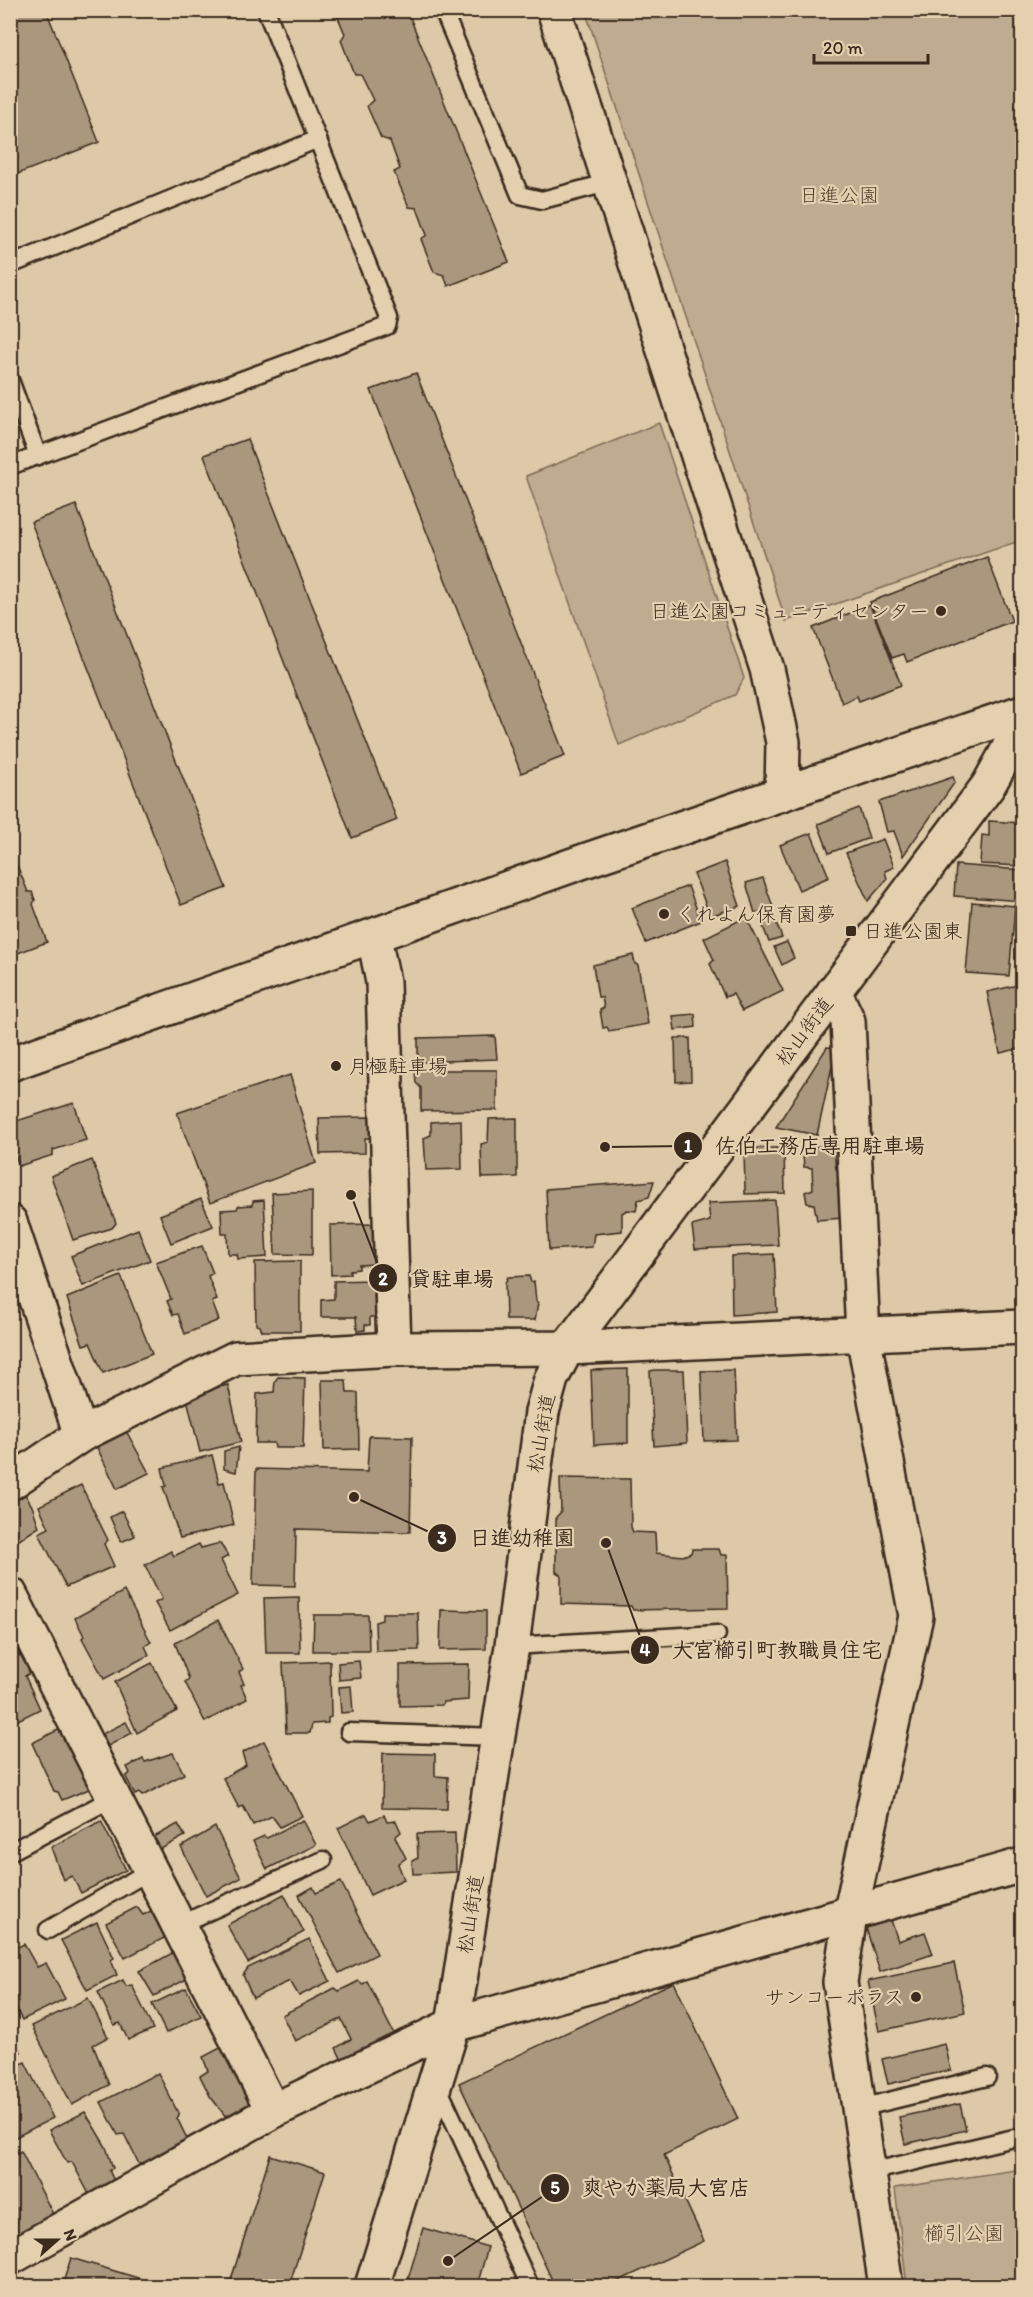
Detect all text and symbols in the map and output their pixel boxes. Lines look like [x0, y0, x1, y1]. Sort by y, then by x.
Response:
scale bar [814, 27, 928, 65]
text: 20 m [823, 37, 863, 59]
park label: 日進公園 [799, 183, 879, 207]
place label: 日進公園コミュニティセンター [650, 599, 929, 623]
marker: 日進公園コミュニティセンター [934, 604, 948, 618]
place label: くれよん保育園夢 [676, 902, 836, 926]
marker: くれよん保育園夢 [657, 907, 671, 921]
place label: 日進公園東 [863, 919, 963, 943]
marker: 日進公園東 [844, 924, 858, 938]
street label: 松山街道 [770, 992, 838, 1070]
place label: 月極駐車場 [348, 1054, 448, 1078]
marker: 月極駐車場 [329, 1059, 343, 1073]
callout: 佐伯工務店専用駐車場 [673, 1126, 937, 1165]
text: 佐伯工務店専用駐車場 [715, 1133, 925, 1158]
text: 1 [684, 1135, 693, 1157]
callout: 貸駐車場 [368, 1259, 506, 1298]
text: 貸駐車場 [410, 1266, 494, 1291]
text: 2 [378, 1268, 388, 1290]
street label: 松山街道 [522, 1392, 560, 1474]
callout: 日進幼稚園 [427, 1518, 586, 1557]
text: 日進幼稚園 [470, 1525, 575, 1550]
text: 3 [437, 1527, 447, 1549]
callout: 大宮櫛引町教職員住宅 [630, 1630, 894, 1669]
text: 大宮櫛引町教職員住宅 [672, 1637, 882, 1662]
text: 4 [640, 1639, 651, 1661]
street label: 松山街道 [452, 1873, 488, 1955]
place label: サンコーポラス [765, 1985, 904, 2009]
marker: サンコーポラス [909, 1990, 923, 2004]
callout: 爽やか薬局大宮店 [540, 2169, 762, 2208]
text: 爽やか薬局大宮店 [582, 2175, 750, 2200]
text: 5 [550, 2177, 560, 2199]
north arrow [27, 2210, 87, 2270]
park label: 櫛引公園 [924, 2221, 1004, 2245]
text: N [60, 2226, 81, 2243]

